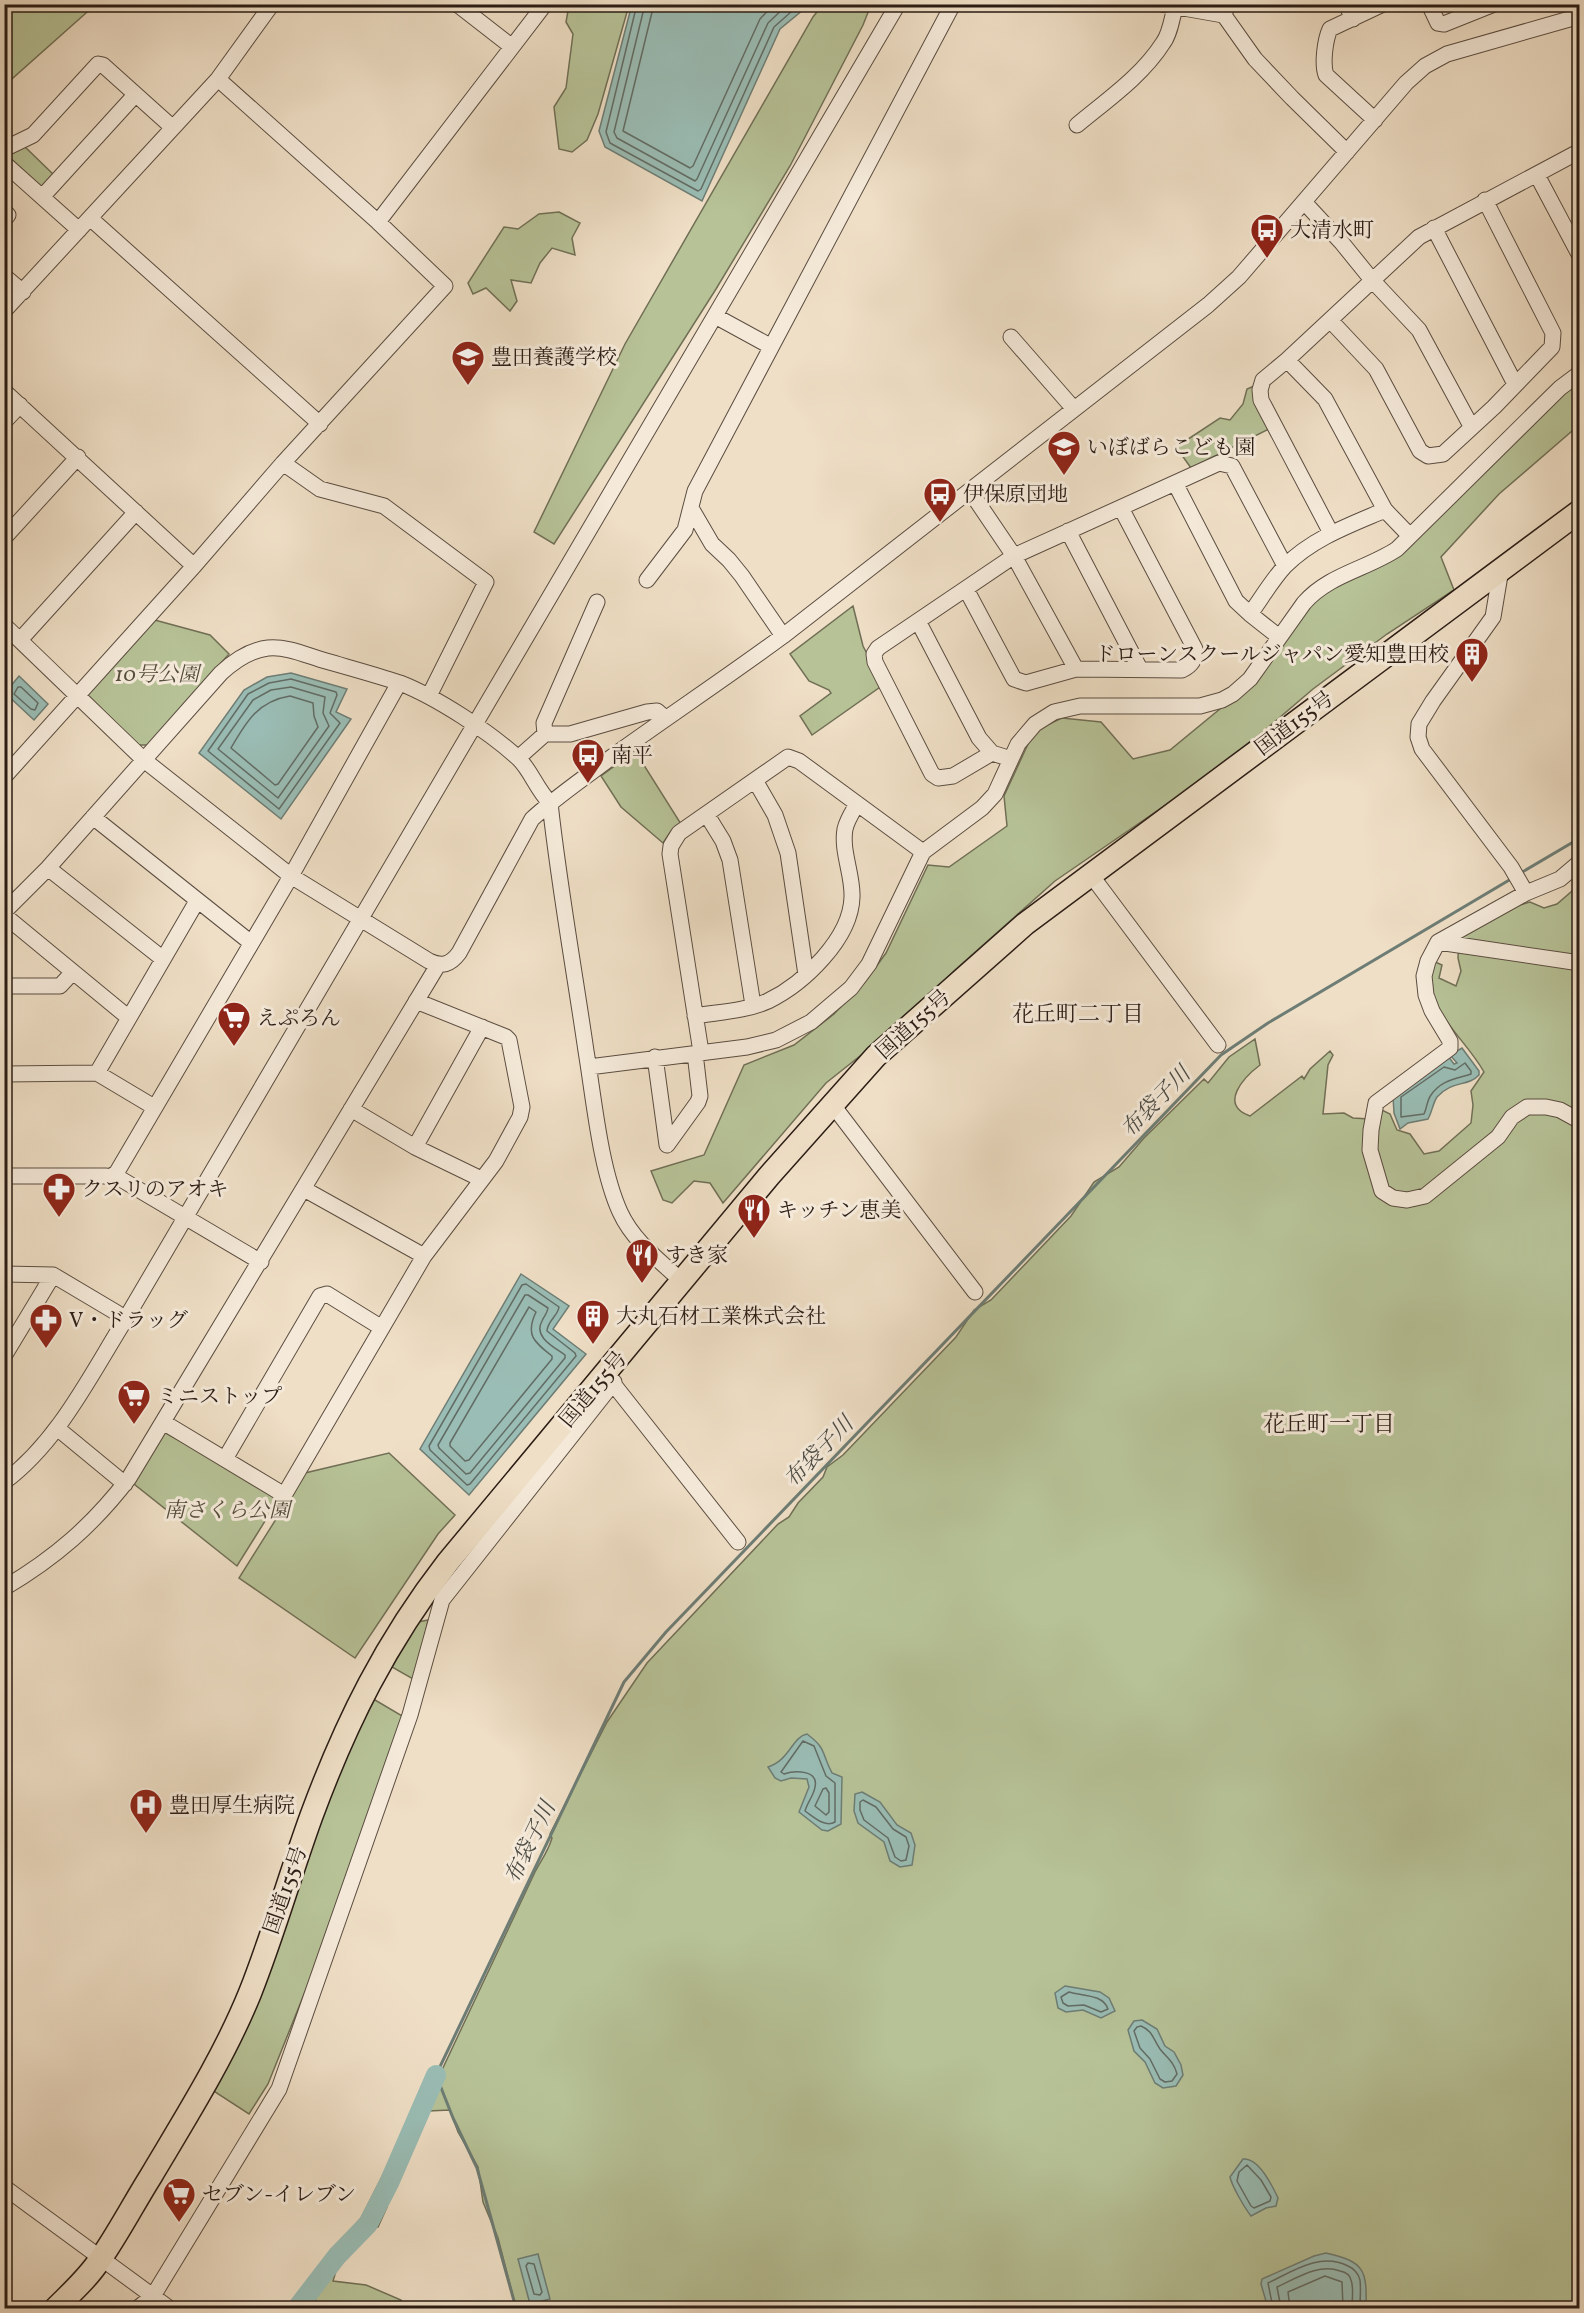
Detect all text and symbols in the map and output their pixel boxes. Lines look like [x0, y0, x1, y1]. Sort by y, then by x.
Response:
bus stop icon: 大清水町 [1249, 212, 1285, 259]
place label: 大清水町 [1290, 217, 1374, 246]
school or university icon: 豊田養護学校 [450, 339, 486, 386]
place label: 豊田養護学校 [491, 344, 617, 373]
school or university icon: いぼばらこども園 [1046, 429, 1082, 476]
place label: いぼばらこども園 [1087, 434, 1255, 463]
bus stop icon: 伊保原団地 [922, 476, 958, 523]
place label: 伊保原団地 [963, 481, 1068, 510]
building icon: ドローンスクールジャパン愛知豊田校 [1454, 636, 1490, 683]
place label: ドローンスクールジャパン愛知豊田校 [1094, 641, 1449, 670]
park label: 10号公園 [115, 661, 202, 690]
street label: 国道155号 [1250, 685, 1340, 763]
bus stop icon: 南平 [570, 737, 606, 784]
place label: 南平 [611, 742, 653, 771]
street label: 国道155号 [870, 984, 958, 1066]
supermarket icon: えぷろん [216, 1000, 252, 1047]
district label: 花丘町二丁目 [1012, 1000, 1144, 1031]
place label: えぷろん [257, 1005, 341, 1034]
water label: 布袋子川 [1115, 1059, 1200, 1145]
pharmacy icon: クスリのアオキ [41, 1171, 77, 1218]
place label: クスリのアオキ [82, 1176, 229, 1205]
restaurant icon: キッチン恵美 [736, 1192, 772, 1239]
place label: キッチン恵美 [777, 1197, 902, 1226]
restaurant icon: すき家 [624, 1237, 660, 1284]
place label: すき家 [665, 1242, 728, 1271]
building icon: 大丸石材工業株式会社 [575, 1298, 611, 1345]
pharmacy icon: V・ドラッグ [28, 1302, 64, 1349]
place label: 大丸石材工業株式会社 [616, 1303, 826, 1332]
place label: V・ドラッグ [69, 1307, 188, 1336]
street label: 国道155号 [554, 1346, 635, 1434]
supermarket icon: ミニストップ [116, 1378, 152, 1425]
place label: ミニストップ [157, 1383, 282, 1412]
water label: 布袋子川 [778, 1409, 863, 1495]
district label: 花丘町一丁目 [1263, 1410, 1395, 1441]
park label: 南さくら公園 [164, 1497, 293, 1526]
hospital icon: 豊田厚生病院 [128, 1787, 164, 1834]
place label: 豊田厚生病院 [169, 1792, 295, 1821]
water label: 布袋子川 [498, 1795, 565, 1889]
street label: 国道155号 [258, 1843, 315, 1938]
supermarket icon: セブン-イレブン [161, 2176, 197, 2223]
place label: セブン-イレブン [202, 2181, 356, 2210]

